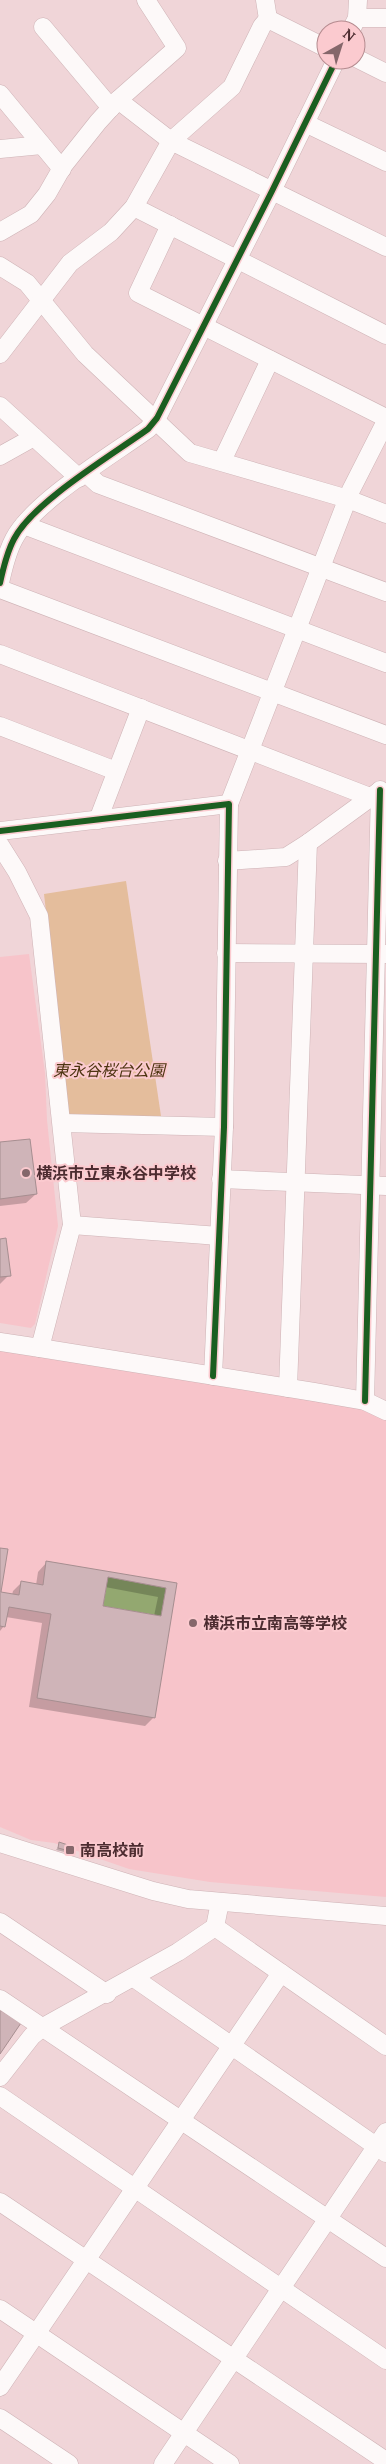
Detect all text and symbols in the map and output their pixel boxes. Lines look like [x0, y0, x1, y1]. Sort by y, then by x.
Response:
north arrow [316, 20, 366, 70]
text: N [339, 24, 359, 45]
park label: 東永谷桜台公園 [53, 1060, 167, 1080]
place label: 横浜市立東永谷中学校 [36, 1163, 196, 1183]
marker: 横浜市立東永谷中学校 [20, 1167, 32, 1179]
place label: 横浜市立南高等学校 [203, 1613, 347, 1633]
marker: 横浜市立南高等学校 [187, 1617, 199, 1629]
place label: 南高校前 [80, 1840, 144, 1860]
marker: 南高校前 [64, 1844, 76, 1856]

